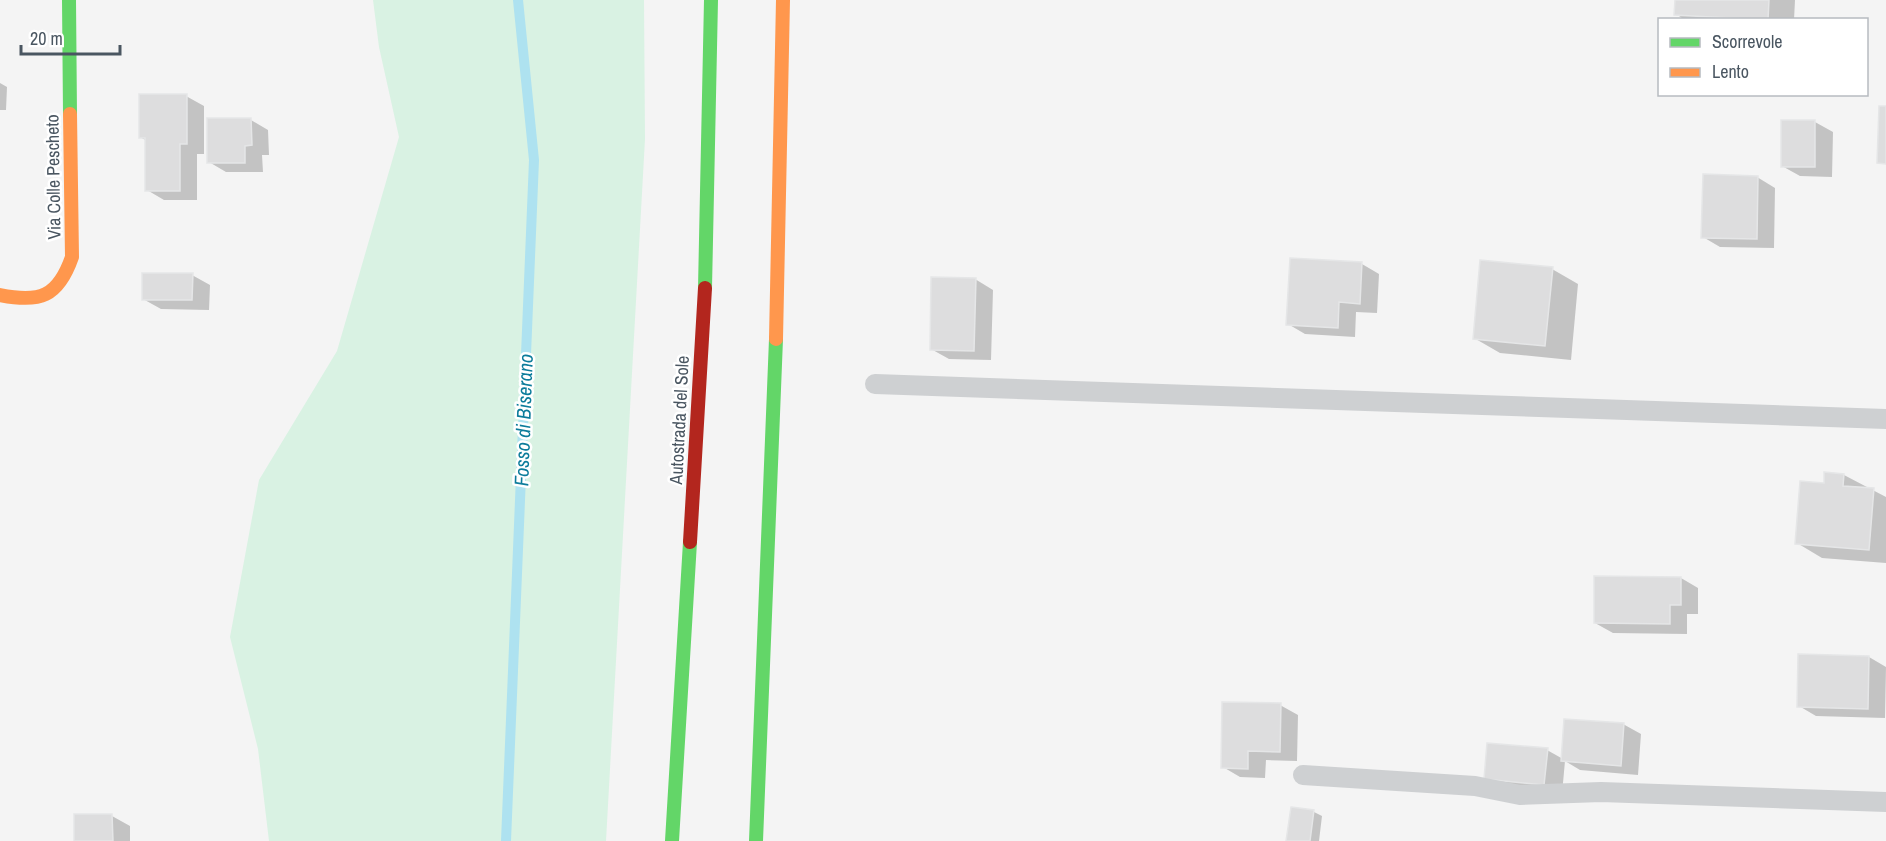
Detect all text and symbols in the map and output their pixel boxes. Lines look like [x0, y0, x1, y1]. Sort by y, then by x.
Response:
scale bar [21, 18, 120, 56]
legend [1658, 18, 1868, 96]
text: 20 m [30, 26, 63, 51]
text: Scorrevole [1712, 29, 1783, 54]
text: Lento [1712, 59, 1749, 84]
street label: Via Colle Pescheto [39, 114, 67, 240]
water label: Fosso di Biserano [507, 353, 539, 487]
street label: Autostrada del Sole [663, 355, 695, 486]

